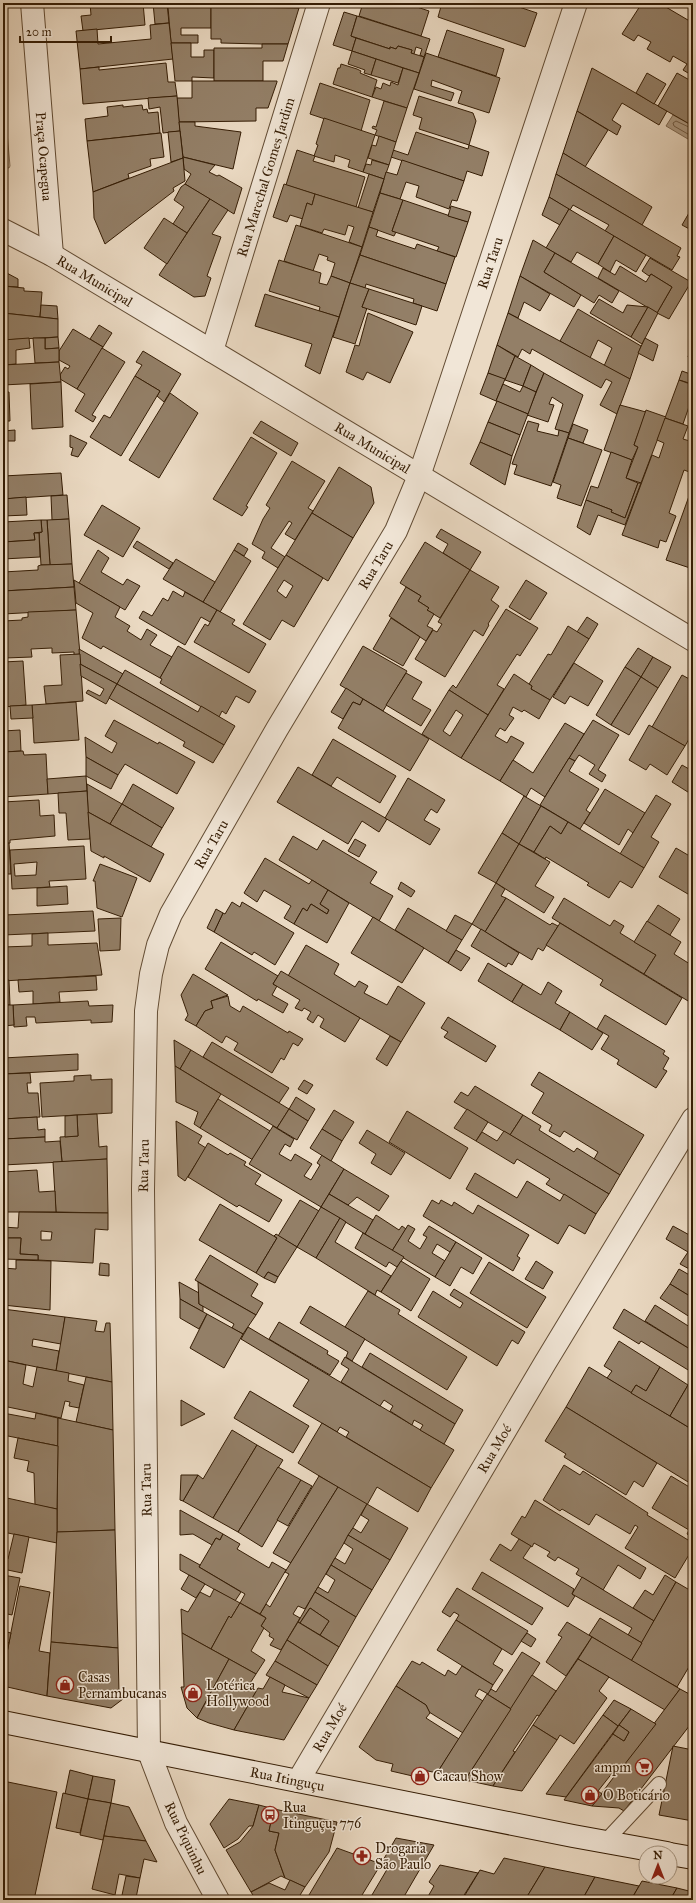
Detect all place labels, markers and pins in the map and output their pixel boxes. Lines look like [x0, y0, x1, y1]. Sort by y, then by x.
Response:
place label: Casas Pernambucanas [78, 1669, 167, 1702]
shop icon: Casas Pernambucanas [55, 1675, 75, 1695]
place label: Lotérica Hollywood [206, 1677, 269, 1710]
shop icon: Lotérica Hollywood [183, 1683, 203, 1703]
supermarket icon: ampm [634, 1757, 654, 1777]
place label: ampm [595, 1759, 631, 1776]
shop icon: Cacau Show [410, 1766, 430, 1786]
place label: Cacau Show [433, 1768, 504, 1785]
shop icon: O Boticário [580, 1785, 600, 1805]
place label: O Boticário [603, 1787, 670, 1804]
place label: Rua Itinguçu, 776 [283, 1799, 362, 1832]
bus stop icon: Rua Itinguçu, 776 [260, 1805, 280, 1825]
place label: Drogaria São Paulo [375, 1840, 431, 1873]
pharmacy icon: Drogaria São Paulo [352, 1846, 372, 1866]

